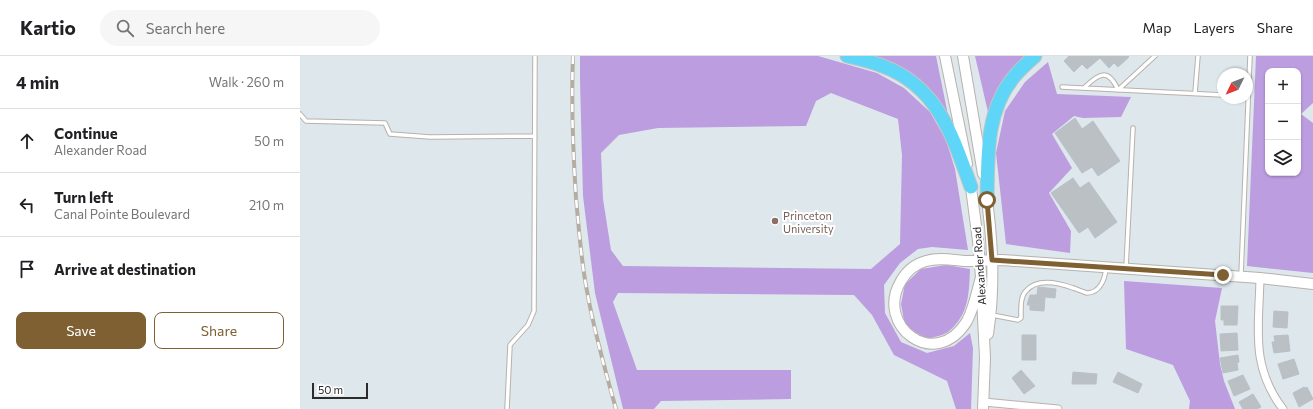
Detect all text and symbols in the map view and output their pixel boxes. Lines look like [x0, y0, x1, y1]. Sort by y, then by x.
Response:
search box [100, 10, 380, 46]
text: Kartio [20, 16, 76, 39]
icon: search [114, 17, 136, 39]
text: Search here [146, 19, 225, 37]
text: Map [1143, 19, 1171, 36]
text: Layers [1193, 19, 1235, 36]
text: Share [1257, 19, 1293, 36]
north arrow [1217, 68, 1253, 104]
map controls [1265, 68, 1301, 176]
button: + [1265, 68, 1301, 104]
text: 4 min [16, 72, 59, 93]
text: Walk · 260 m [209, 74, 284, 90]
button: − [1265, 104, 1301, 140]
text: Continue [54, 124, 118, 142]
icon: ahead [16, 130, 38, 152]
text: 50 m [254, 133, 284, 149]
button: layers [1265, 140, 1301, 176]
text: Alexander Road [54, 142, 147, 158]
text: Turn left [54, 188, 113, 206]
route start [978, 191, 996, 209]
icon: left [16, 194, 38, 216]
text: 210 m [249, 197, 284, 213]
text: Canal Pointe Boulevard [54, 206, 190, 222]
place label: Princeton University [783, 209, 834, 235]
marker: Princeton University [770, 216, 780, 226]
street label: Alexander Road [970, 226, 988, 306]
icon: arrive [16, 258, 38, 280]
text: Arrive at destination [54, 260, 196, 278]
route end [1214, 266, 1232, 284]
button: Save [16, 312, 146, 349]
button: Share [154, 312, 284, 349]
scale bar [312, 381, 368, 400]
text: 50 m [318, 383, 343, 396]

